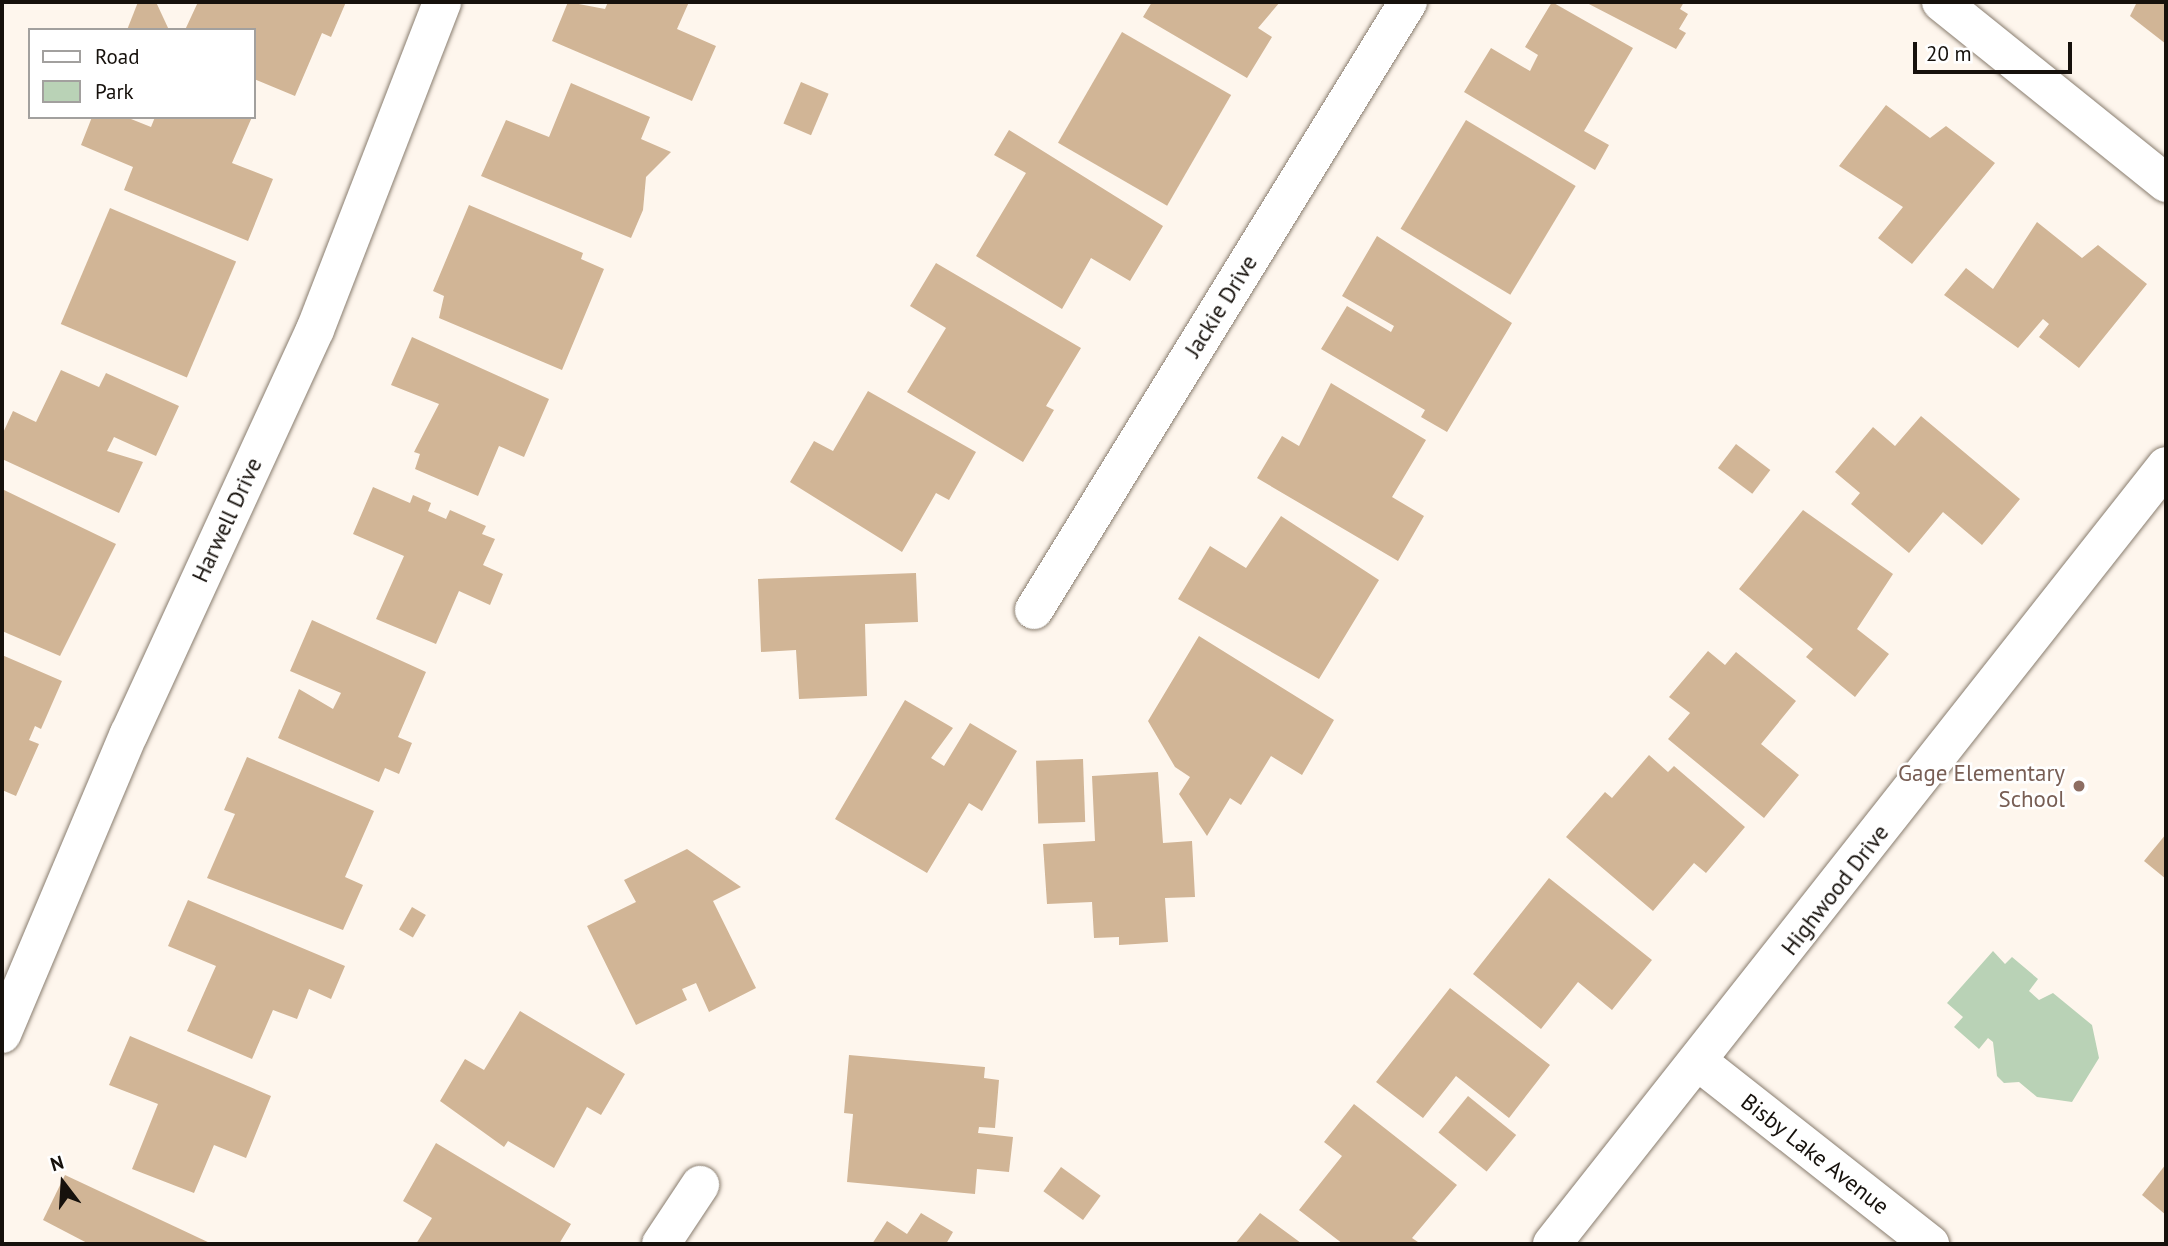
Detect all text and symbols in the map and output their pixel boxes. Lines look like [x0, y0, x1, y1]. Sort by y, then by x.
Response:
legend [28, 28, 256, 119]
scale bar [1916, 28, 2075, 72]
text: 20 m [1926, 40, 1972, 67]
text: Road [95, 43, 139, 70]
text: Park [95, 78, 134, 105]
street label: Jackie Drive [1179, 250, 1263, 362]
street label: Harwell Drive [186, 453, 268, 587]
place label: Gage Elementary School [1898, 759, 2065, 813]
marker: Gage Elementary School [2071, 778, 2087, 794]
street label: Highwood Drive [1776, 819, 1894, 961]
street label: Bisby Lake Avenue [1735, 1087, 1895, 1221]
north arrow [28, 1148, 98, 1218]
text: N [47, 1150, 66, 1176]

